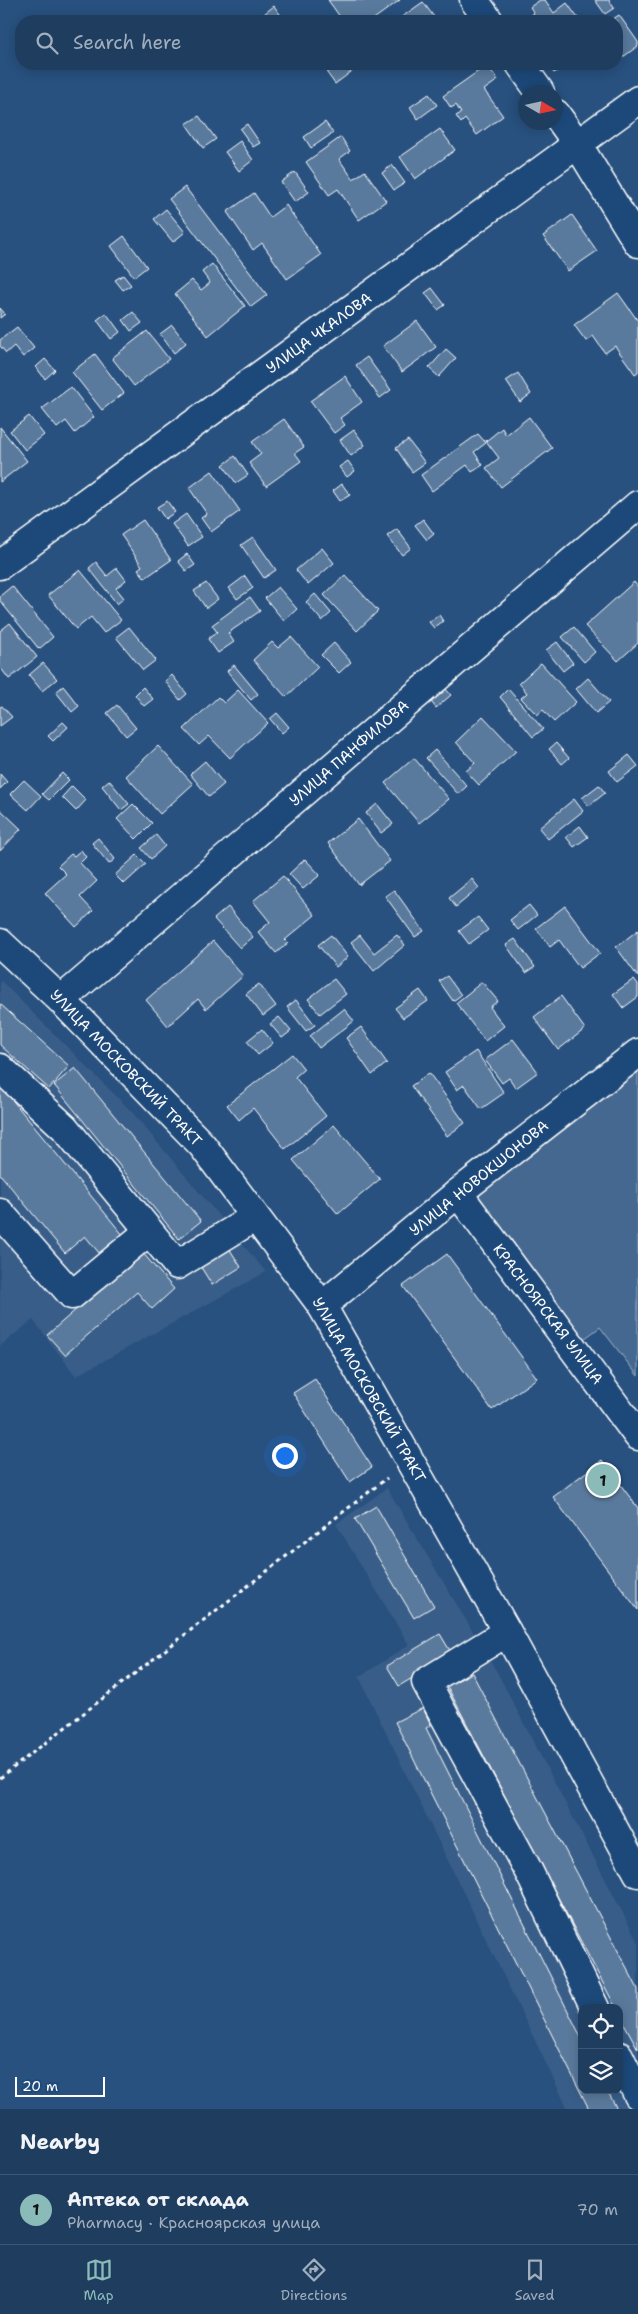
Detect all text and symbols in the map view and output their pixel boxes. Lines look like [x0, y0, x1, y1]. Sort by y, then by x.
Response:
search box [15, 15, 623, 70]
icon: search [33, 29, 61, 57]
text: Search here [73, 30, 182, 55]
north arrow [518, 85, 563, 130]
street label: УЛИЦА ЧКАЛОВА [262, 288, 376, 378]
street label: УЛИЦА ПАНФИЛОВА [285, 696, 413, 810]
street label: УЛИЦА МОСКОВСКИЙ ТРАКТ [46, 985, 207, 1151]
street label: УЛИЦА НОВОКШОНОВА [405, 1116, 553, 1240]
street label: КРАСНОЯРСКАЯ УЛИЦА [489, 1240, 608, 1388]
street label: УЛИЦА МОСКОВСКИЙ ТРАКТ [308, 1293, 431, 1486]
your location [272, 1443, 298, 1469]
pin: 1 [587, 1461, 619, 1499]
map controls [578, 2004, 623, 2094]
button: locate [578, 2004, 623, 2049]
button: layers [578, 2049, 623, 2094]
scale bar [15, 2074, 105, 2097]
text: 20 m [22, 2077, 58, 2095]
text: Nearby [20, 2128, 100, 2156]
text: Аптека от склада [67, 2187, 249, 2212]
text: 1 [32, 2199, 40, 2220]
text: 70 m [577, 2199, 618, 2220]
text: Pharmacy · Красноярская улица [67, 2212, 320, 2233]
tab: Map [84, 2256, 114, 2304]
tab: Directions [281, 2256, 347, 2304]
tab: Saved [515, 2256, 554, 2304]

